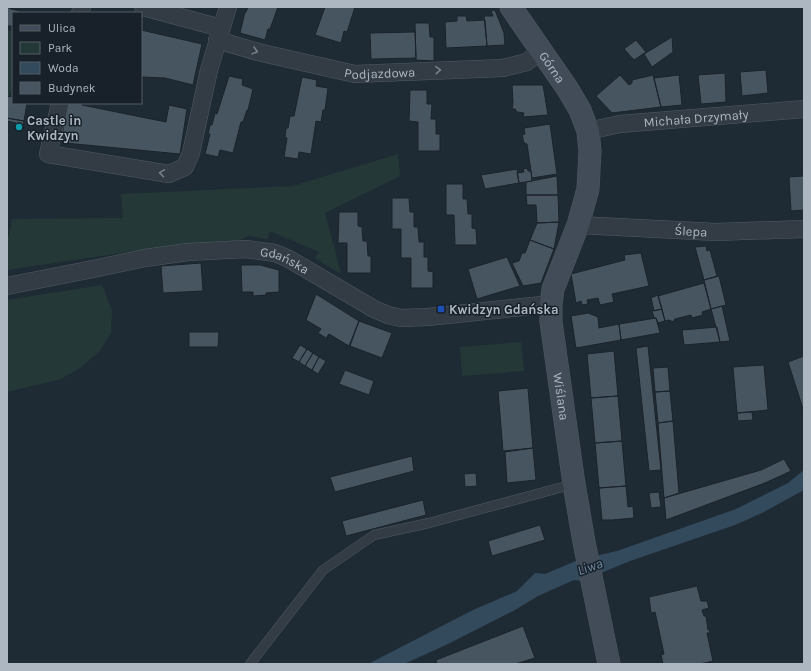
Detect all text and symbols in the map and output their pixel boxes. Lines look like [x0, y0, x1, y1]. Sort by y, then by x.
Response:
legend [12, 12, 142, 104]
text: Ulica [48, 21, 76, 35]
text: Park [48, 41, 73, 55]
one-way arrow [251, 46, 258, 55]
street label: Górna [536, 48, 569, 86]
text: Woda [48, 61, 79, 75]
street label: Podjazdowa [343, 64, 415, 82]
one-way arrow [435, 66, 441, 75]
text: Budynek [48, 81, 96, 95]
street label: Michała Drzymały [643, 106, 749, 130]
place label: Castle in Kwidzyn [27, 113, 81, 143]
marker: Castle in Kwidzyn [14, 122, 24, 132]
one-way arrow [159, 169, 166, 178]
street label: Ślepa [674, 221, 708, 239]
street label: Gdańska [259, 244, 312, 277]
place label: Kwidzyn Gdańska [449, 302, 559, 317]
marker: Kwidzyn Gdańska [436, 304, 446, 314]
street label: Wiślana [551, 371, 572, 421]
water label: Liwa [575, 555, 605, 579]

